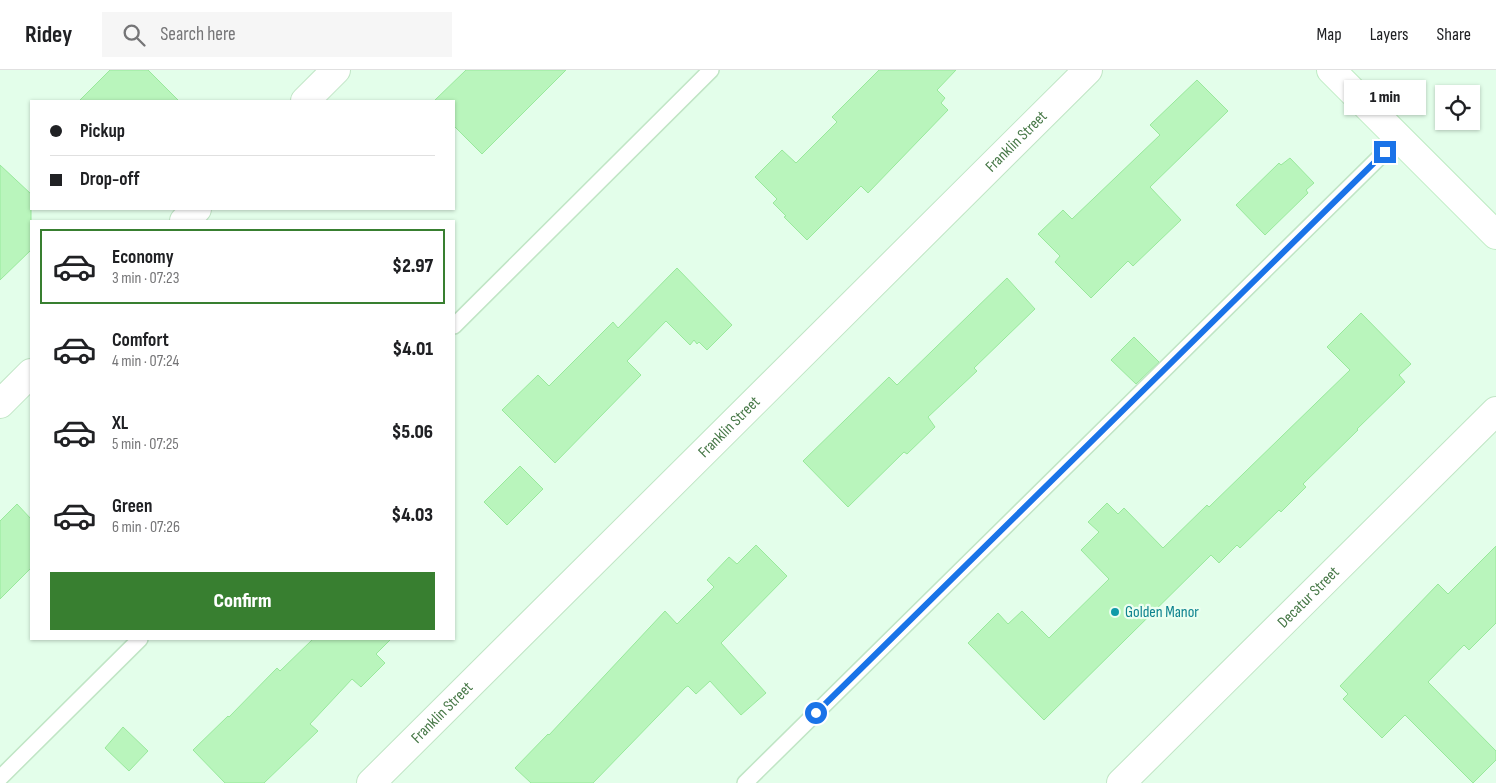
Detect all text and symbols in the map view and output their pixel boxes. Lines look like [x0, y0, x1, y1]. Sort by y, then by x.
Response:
search box [102, 12, 452, 57]
text: Ridey [25, 20, 72, 49]
icon: search [120, 21, 148, 49]
text: Search here [160, 23, 236, 46]
text: Map [1317, 24, 1342, 45]
text: Layers [1370, 24, 1409, 45]
text: Share [1437, 24, 1471, 45]
callout: 1 min [1344, 79, 1426, 114]
map controls [1435, 85, 1480, 130]
button: locate [1435, 85, 1480, 130]
text: 1 min [1370, 88, 1400, 107]
street label: Franklin Street [982, 107, 1051, 176]
text: Pickup [80, 120, 125, 143]
route end [1374, 141, 1396, 163]
text: Drop-off [80, 168, 140, 191]
icon: car [52, 244, 97, 289]
text: Economy [112, 246, 174, 269]
text: $2.97 [392, 255, 433, 278]
text: 3 min · 07:23 [112, 269, 179, 288]
icon: car [52, 327, 97, 372]
text: Comfort [112, 329, 169, 352]
text: $4.01 [393, 338, 433, 361]
text: 4 min · 07:24 [112, 352, 179, 371]
street label: Franklin Street [694, 392, 764, 462]
icon: car [52, 410, 97, 455]
text: XL [112, 412, 128, 435]
text: $5.06 [392, 421, 433, 444]
text: 5 min · 07:25 [112, 435, 179, 454]
icon: car [52, 493, 97, 538]
text: Green [112, 495, 152, 518]
text: $4.03 [392, 504, 433, 527]
text: 6 min · 07:26 [112, 518, 180, 537]
street label: Decatur Street [1274, 562, 1343, 632]
button: Confirm [50, 572, 435, 630]
place label: Golden Manor [1125, 603, 1199, 622]
marker: Golden Manor [1109, 606, 1121, 618]
street label: Franklin Street [407, 678, 477, 747]
route start [805, 702, 827, 724]

